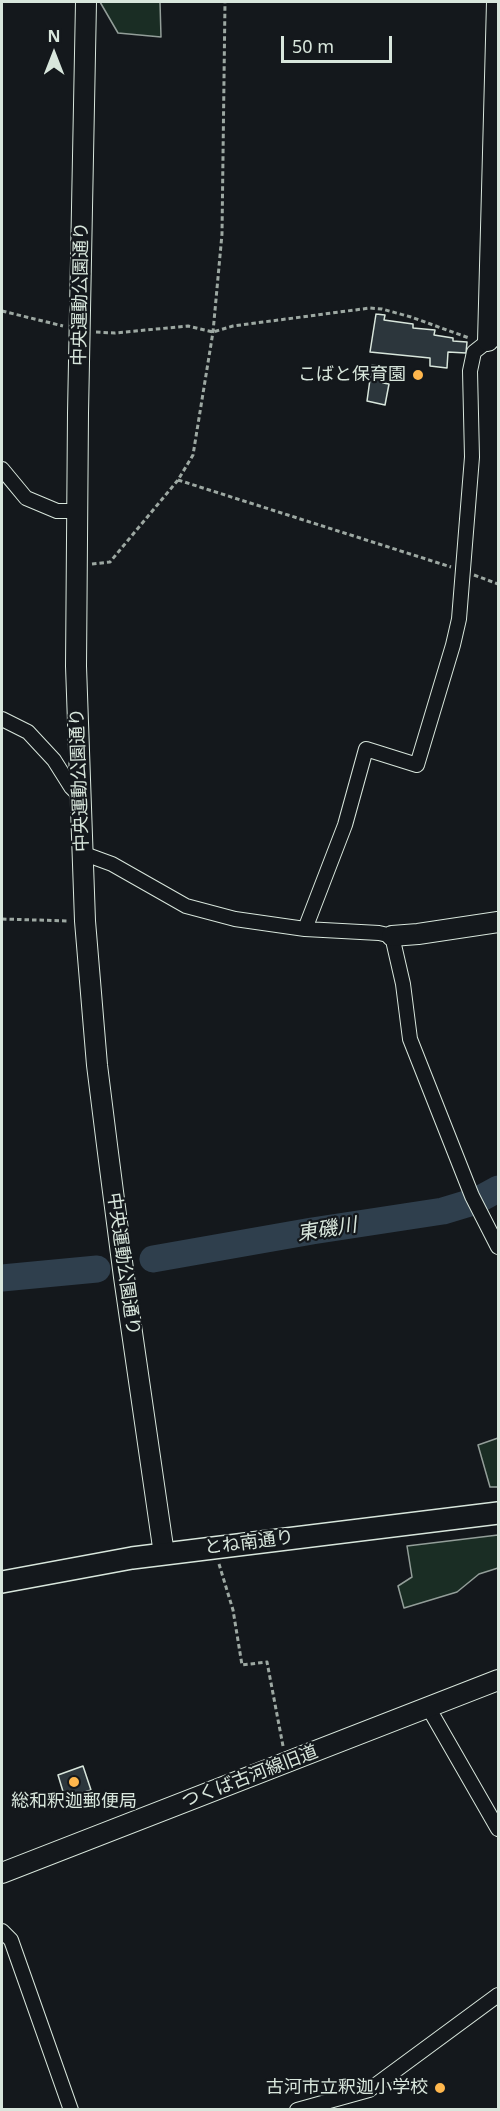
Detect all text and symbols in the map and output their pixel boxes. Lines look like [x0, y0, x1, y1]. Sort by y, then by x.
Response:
north arrow [24, 24, 84, 84]
scale bar [284, 24, 395, 62]
text: N [47, 25, 61, 47]
text: 50 m [292, 34, 334, 58]
street label: 中央運動公園通り [69, 222, 93, 366]
place label: こばと保育園 [298, 364, 406, 386]
marker: こばと保育園 [411, 368, 425, 382]
street label: 中央運動公園通り [67, 708, 93, 852]
street label: 中央運動公園通り [102, 1191, 144, 1337]
water label: 東磯川 [295, 1213, 359, 1247]
street label: とね南通り [203, 1527, 295, 1559]
street label: つくば古河線旧道 [179, 1741, 321, 1813]
marker: 総和釈迦郵便局 [67, 1775, 81, 1789]
place label: 総和釈迦郵便局 [11, 1791, 137, 1813]
place label: 古河市立釈迦小学校 [266, 2077, 428, 2099]
marker: 古河市立釈迦小学校 [433, 2081, 447, 2095]

